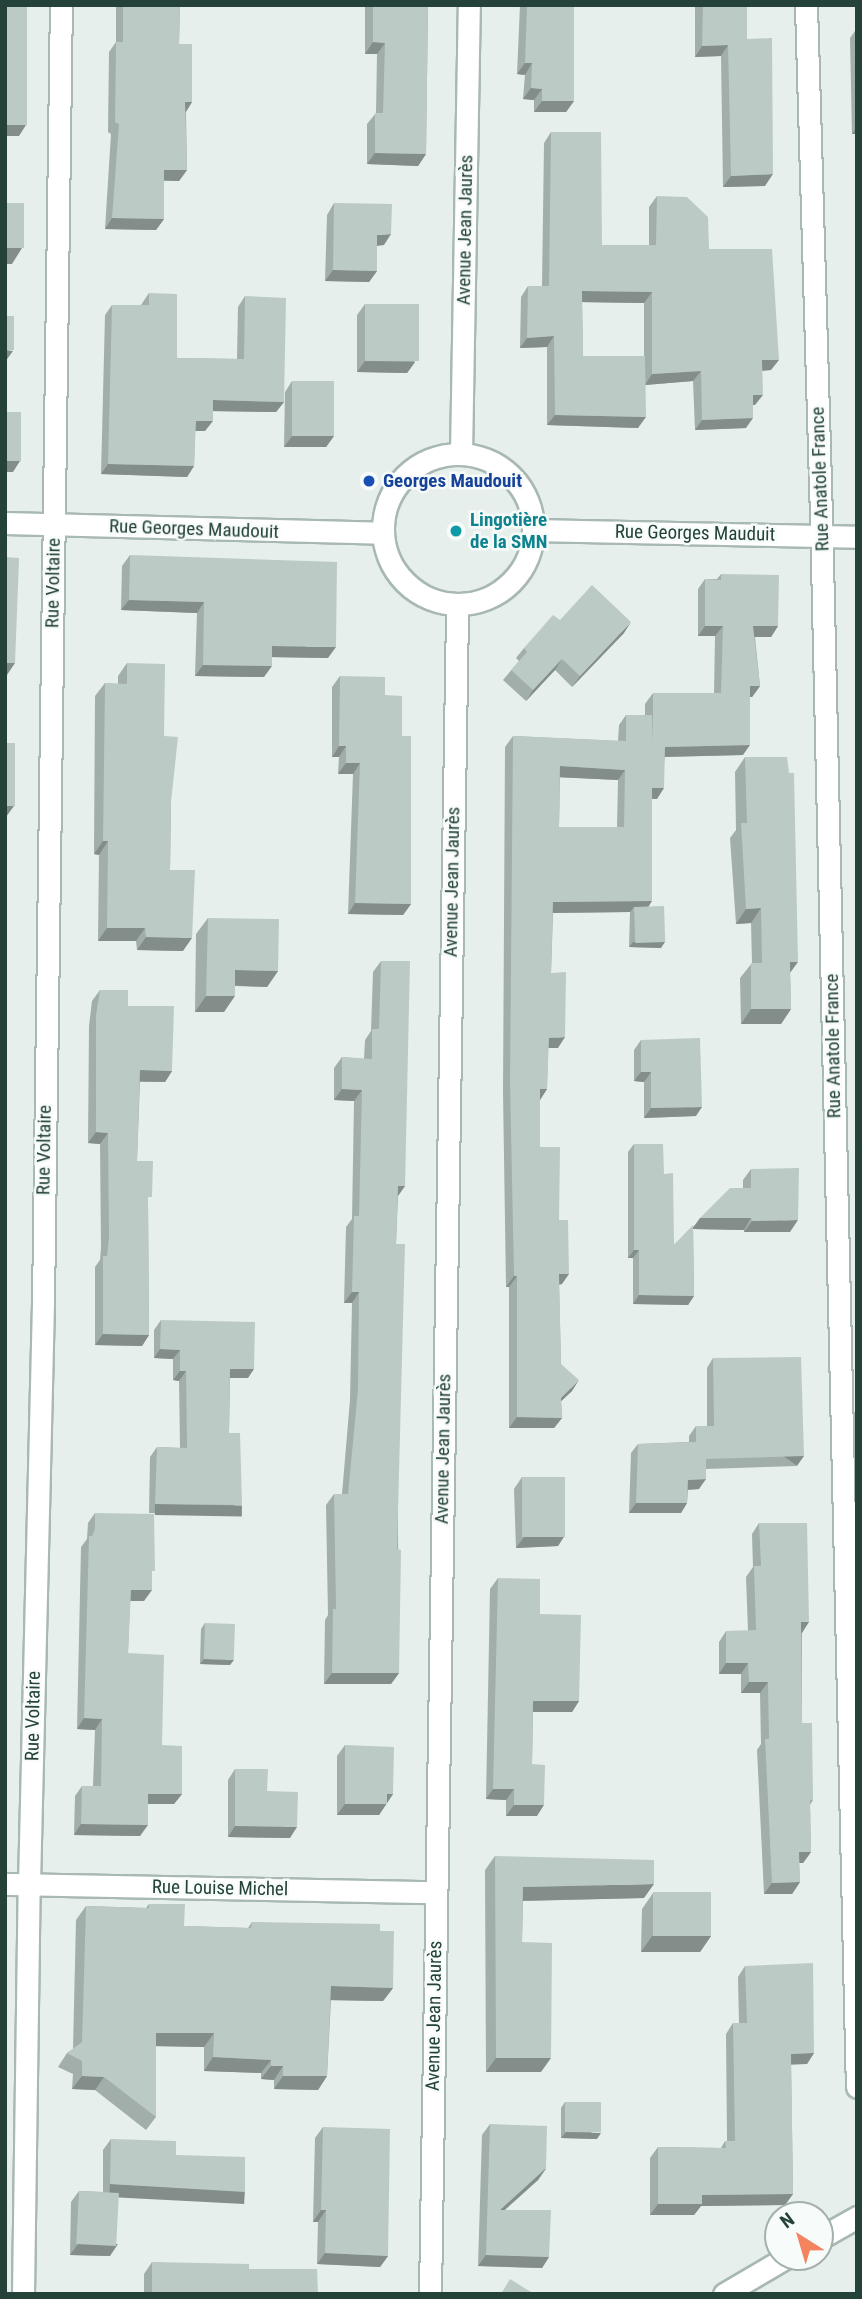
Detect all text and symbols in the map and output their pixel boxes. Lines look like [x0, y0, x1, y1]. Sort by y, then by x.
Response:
street label: Avenue Jean Jaurès [452, 155, 478, 305]
street label: Rue Anatole France [806, 406, 834, 552]
place label: Georges Maudouit [383, 470, 522, 492]
marker: Georges Maudouit [361, 473, 377, 489]
place label: Lingotière de la SMN [470, 509, 547, 553]
street label: Rue Georges Maudouit [109, 515, 279, 543]
street label: Rue Georges Mauduit [615, 520, 775, 546]
marker: Lingotière de la SMN [448, 523, 464, 539]
street label: Rue Voltaire [41, 538, 65, 628]
street label: Avenue Jean Jaurès [439, 807, 465, 957]
street label: Rue Anatole France [820, 973, 846, 1119]
street label: Rue Voltaire [32, 1105, 56, 1195]
street label: Avenue Jean Jaurès [430, 1374, 456, 1524]
street label: Rue Voltaire [21, 1671, 45, 1761]
street label: Rue Louise Michel [152, 1875, 288, 1901]
street label: Avenue Jean Jaurès [421, 1941, 447, 2091]
north arrow [764, 2201, 834, 2271]
text: N [776, 2208, 799, 2233]

